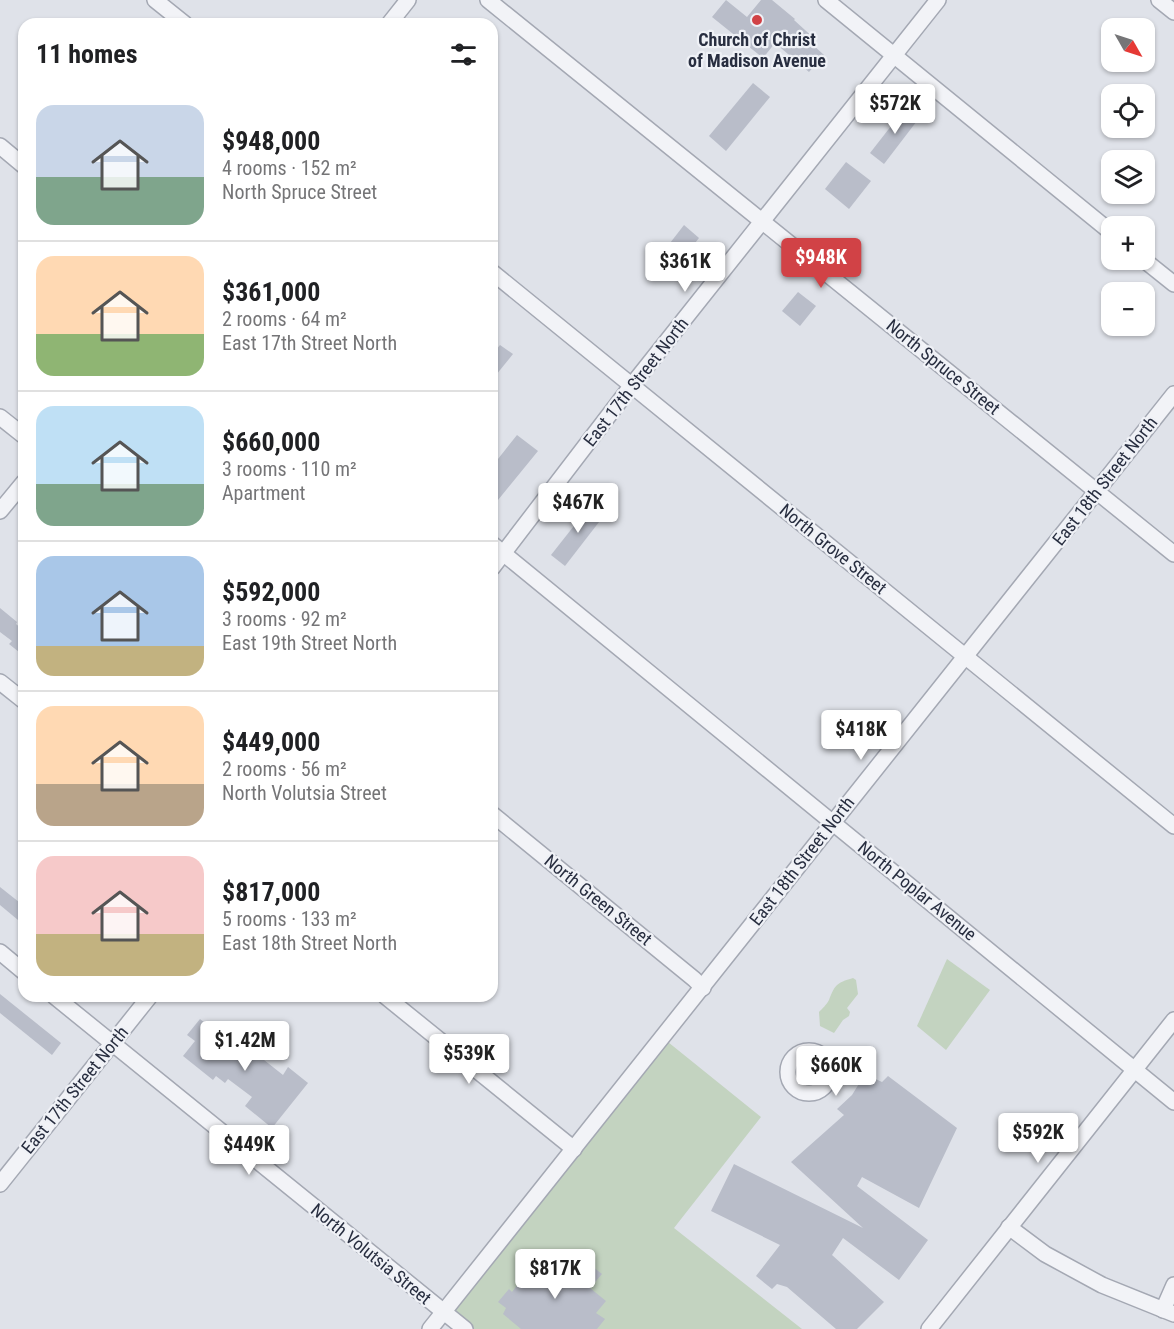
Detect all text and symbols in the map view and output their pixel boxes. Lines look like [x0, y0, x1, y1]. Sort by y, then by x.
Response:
marker: Church of Christ of Madison Avenue [750, 13, 764, 27]
north arrow [1101, 18, 1155, 72]
map controls [1101, 18, 1155, 336]
place label: Church of Christ of Madison Avenue [688, 29, 826, 71]
icon: filters [447, 38, 480, 71]
text: 11 homes [36, 39, 138, 69]
pin: $572K [853, 84, 937, 135]
button: locate [1101, 84, 1155, 138]
text: $572K [869, 91, 921, 115]
text: $948,000 [222, 126, 320, 156]
icon: home [84, 129, 156, 201]
button: layers [1101, 150, 1155, 204]
text: 4 rooms · 152 m² [222, 156, 357, 180]
text: North Spruce Street [222, 180, 377, 204]
button: + [1101, 216, 1155, 270]
pin: $948K [779, 238, 863, 289]
pin: $361K [643, 242, 727, 293]
text: $948K [795, 245, 847, 269]
text: $361K [659, 249, 711, 273]
text: $361,000 [222, 277, 320, 307]
icon: home [84, 280, 156, 352]
button: − [1101, 282, 1155, 336]
text: 2 rooms · 64 m² [222, 307, 347, 331]
street label: East 17th Street North [579, 313, 692, 450]
street label: North Spruce Street [882, 314, 1004, 419]
text: East 17th Street North [222, 331, 397, 355]
street label: East 18th Street North [1048, 412, 1161, 549]
text: $660,000 [222, 427, 320, 457]
icon: home [84, 430, 156, 502]
text: 3 rooms · 110 m² [222, 457, 357, 481]
text: Apartment [222, 481, 306, 505]
pin: $467K [536, 483, 620, 534]
text: $467K [552, 490, 604, 514]
street label: North Grove Street [776, 499, 891, 598]
text: $592,000 [222, 577, 320, 607]
icon: home [84, 580, 156, 652]
text: 3 rooms · 92 m² [222, 607, 347, 631]
text: East 19th Street North [222, 631, 397, 655]
pin: $418K [819, 710, 903, 761]
text: $418K [835, 717, 887, 741]
text: $449,000 [222, 727, 320, 757]
icon: home [84, 730, 156, 802]
text: 2 rooms · 56 m² [222, 757, 347, 781]
text: North Volutsia Street [222, 781, 387, 805]
street label: East 18th Street North [745, 792, 858, 929]
street label: North Poplar Avenue [854, 836, 981, 945]
street label: North Green Street [540, 850, 656, 949]
text: $817,000 [222, 877, 320, 907]
icon: home [84, 880, 156, 952]
text: 5 rooms · 133 m² [222, 907, 357, 931]
text: East 18th Street North [222, 931, 397, 955]
pin: $1.42M [196, 1021, 294, 1072]
street label: East 17th Street North [17, 1022, 132, 1158]
text: $1.42M [214, 1028, 276, 1052]
pin: $539K [427, 1034, 511, 1085]
text: $539K [443, 1041, 495, 1065]
pin: $660K [794, 1046, 878, 1097]
text: $660K [810, 1053, 862, 1077]
pin: $592K [996, 1113, 1080, 1164]
text: $592K [1012, 1120, 1064, 1144]
pin: $449K [207, 1125, 291, 1176]
text: $449K [223, 1132, 275, 1156]
street label: North Volutsia Street [307, 1199, 436, 1308]
pin: $817K [513, 1249, 597, 1300]
text: $817K [529, 1256, 581, 1280]

